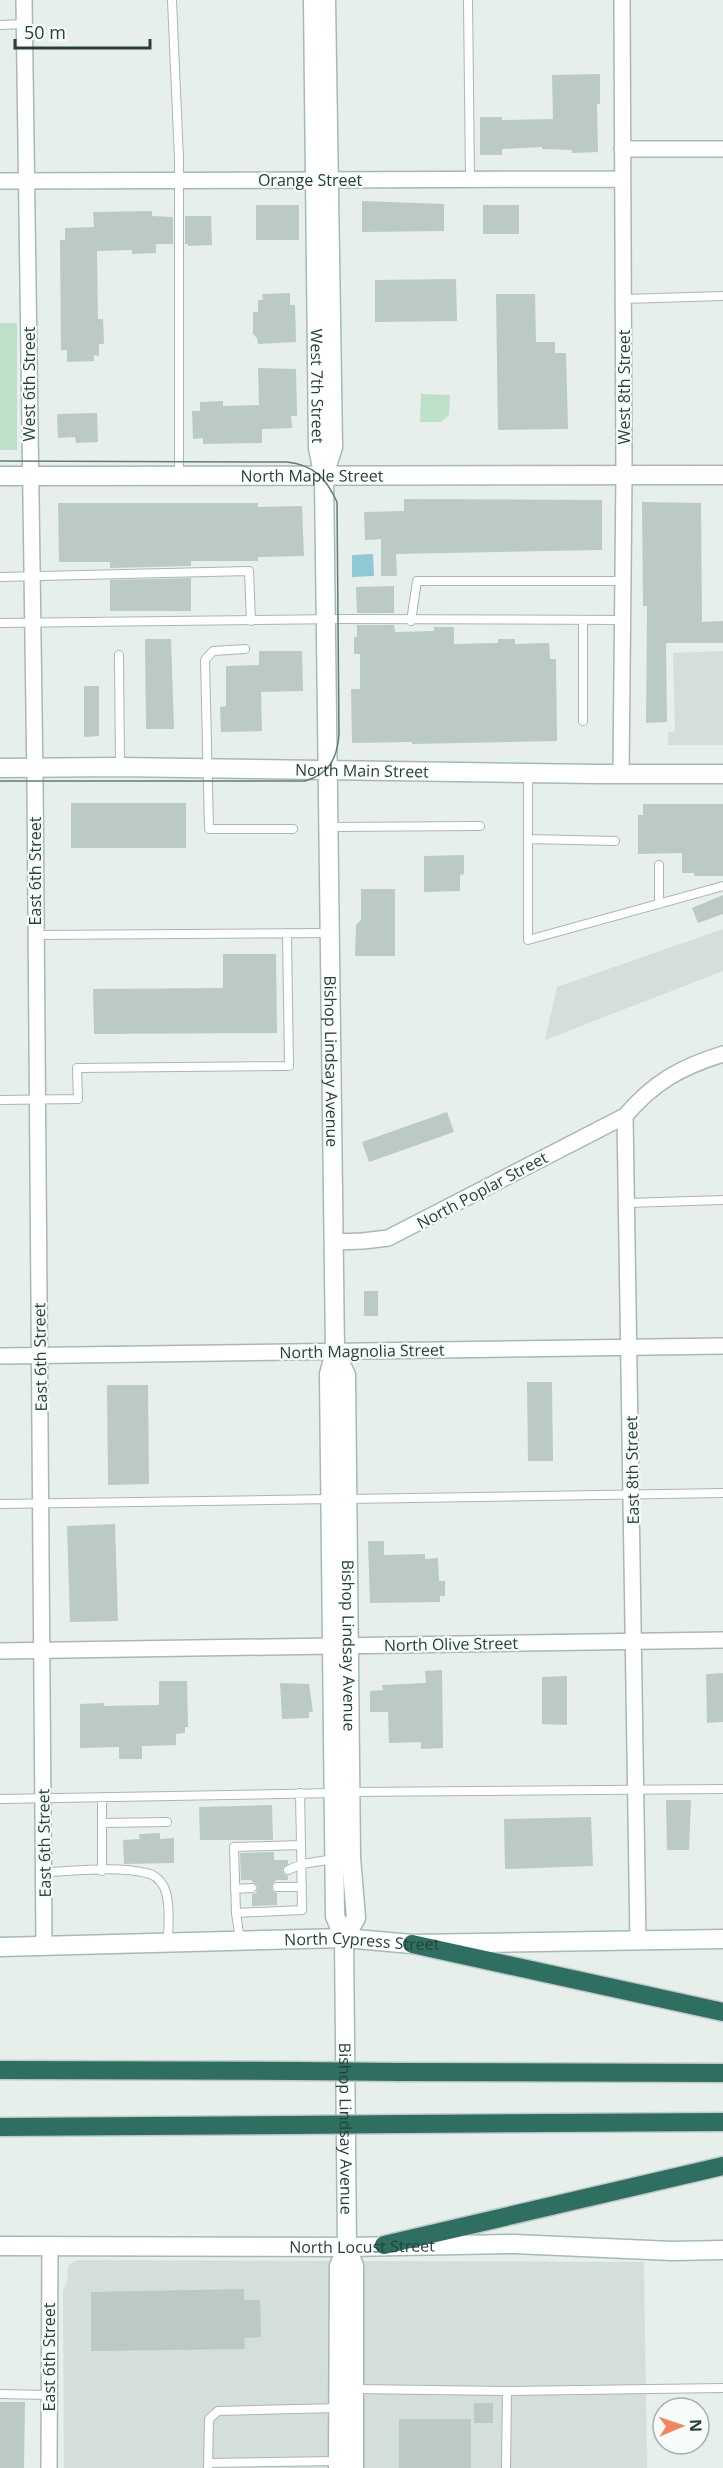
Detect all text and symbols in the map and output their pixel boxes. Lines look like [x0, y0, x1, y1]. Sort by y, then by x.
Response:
scale bar [15, 12, 150, 50]
text: 50 m [24, 20, 66, 44]
street label: Orange Street [258, 169, 362, 191]
street label: West 6th Street [18, 326, 40, 441]
street label: West 7th Street [306, 328, 329, 444]
street label: West 8th Street [613, 329, 635, 444]
street label: North Maple Street [241, 464, 384, 487]
street label: North Main Street [295, 759, 429, 783]
street label: East 6th Street [24, 816, 46, 925]
street label: Bishop Lindsay Avenue [319, 975, 343, 1147]
street label: North Poplar Street [413, 1146, 552, 1234]
street label: East 6th Street [28, 1302, 52, 1412]
street label: North Magnolia Street [279, 1339, 445, 1363]
street label: East 8th Street [620, 1415, 644, 1525]
street label: Bishop Lindsay Avenue [337, 1559, 361, 1732]
street label: North Olive Street [384, 1632, 519, 1656]
street label: East 6th Street [32, 1788, 56, 1898]
street label: North Cypress Street [284, 1927, 440, 1955]
street label: Bishop Lindsay Avenue [334, 2043, 358, 2215]
street label: North Locust Street [289, 2234, 435, 2258]
street label: East 6th Street [38, 2302, 60, 2411]
north arrow [651, 2396, 711, 2456]
text: N [685, 2419, 707, 2432]

